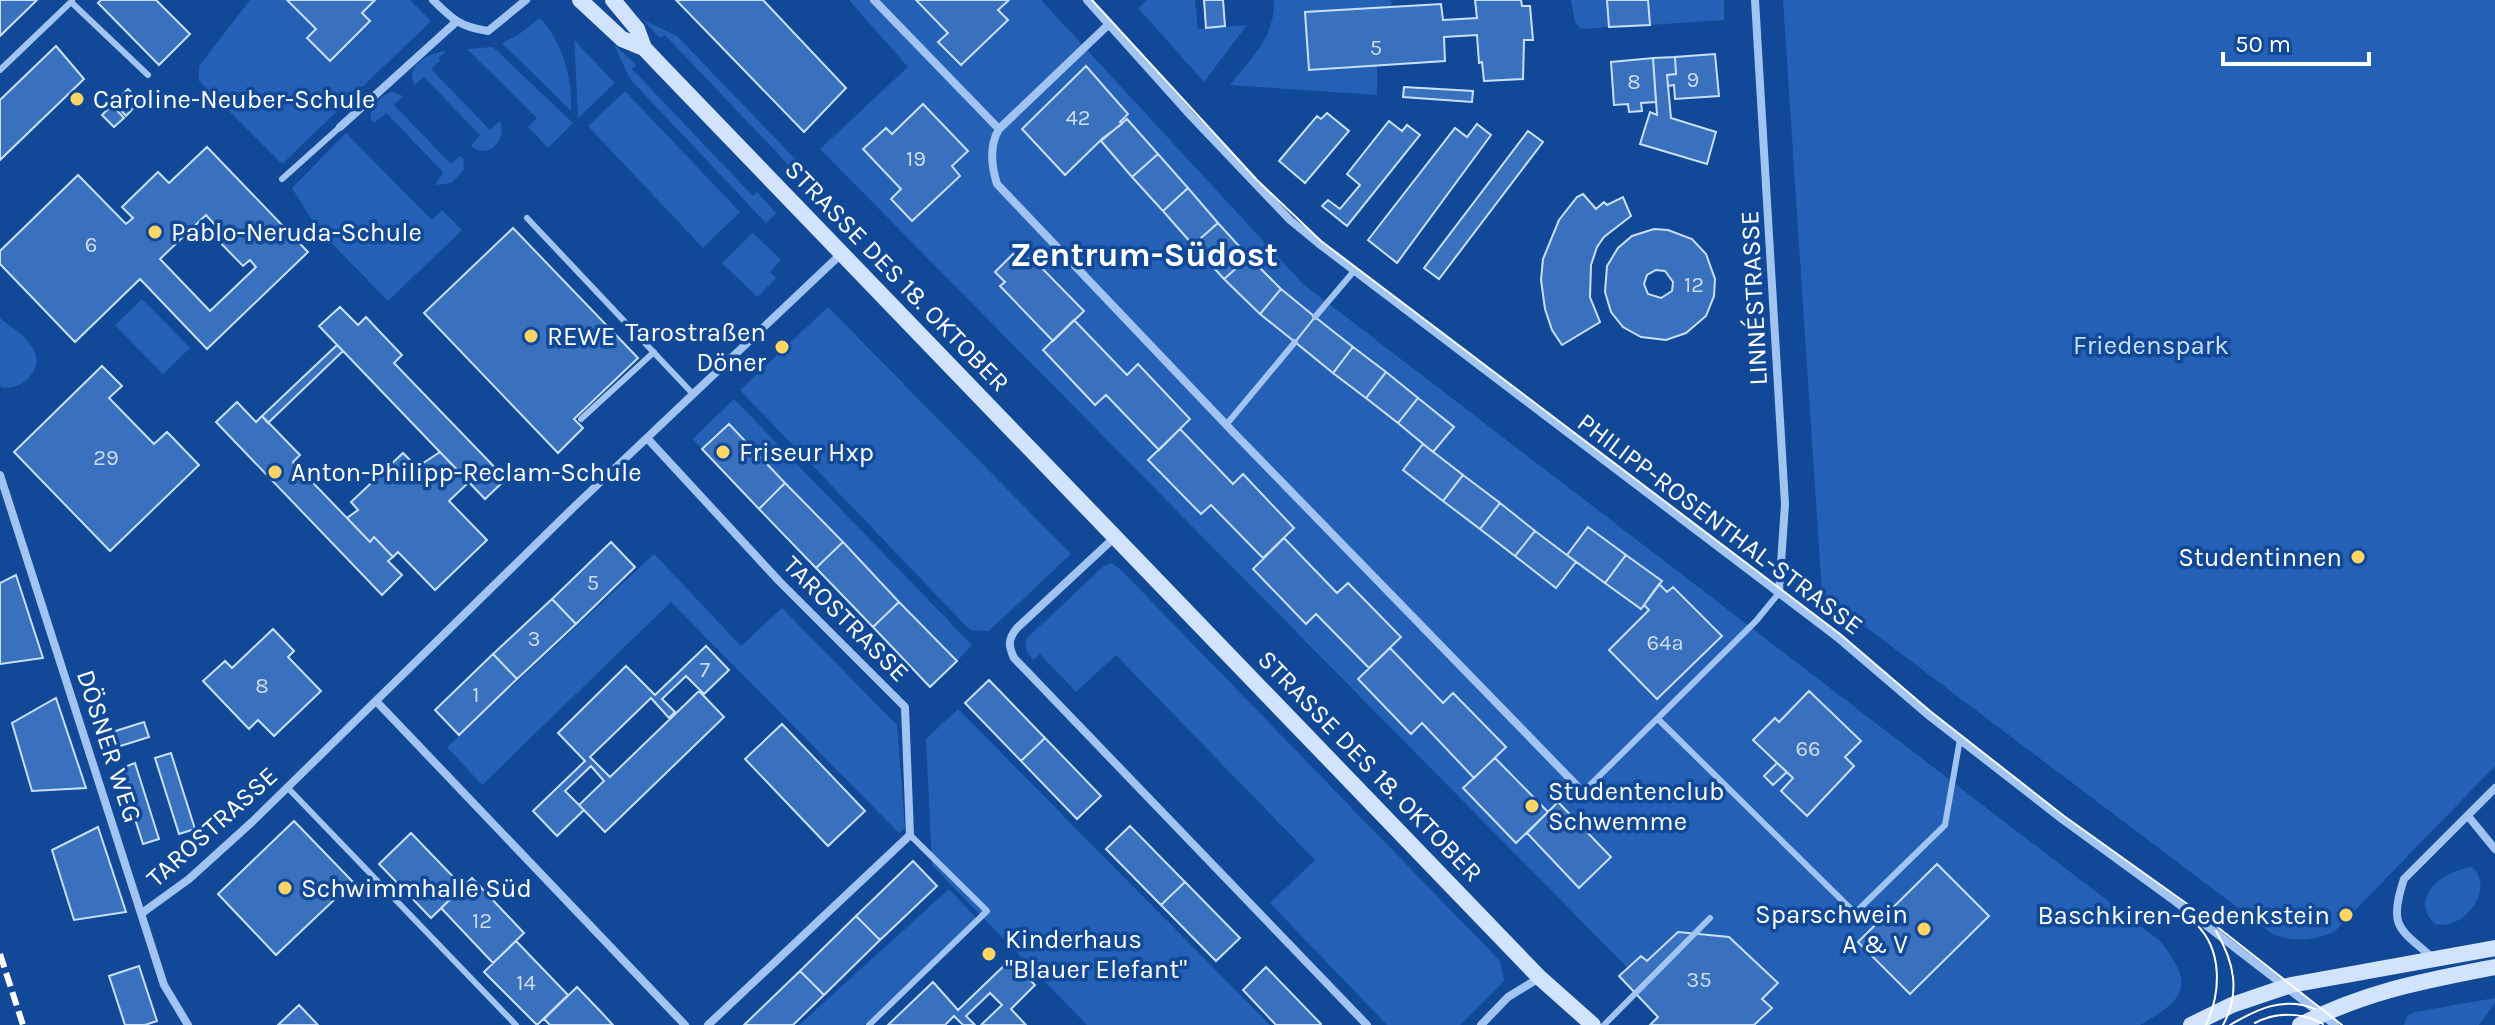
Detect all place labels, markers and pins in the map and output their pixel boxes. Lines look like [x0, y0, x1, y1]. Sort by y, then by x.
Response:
place label: Caroline-Neuber-Schule [93, 84, 375, 115]
marker: Caroline-Neuber-Schule [68, 90, 86, 108]
place label: Pablo-Neruda-Schule [171, 217, 422, 248]
marker: Pablo-Neruda-Schule [146, 223, 164, 241]
place label: Tarostraßen Döner [625, 317, 767, 378]
place label: REWE [547, 321, 615, 352]
marker: REWE [522, 327, 540, 345]
marker: Tarostraßen Döner [773, 338, 791, 356]
place label: Friseur Hxp [739, 437, 874, 468]
marker: Friseur Hxp [714, 443, 732, 461]
place label: Anton-Philipp-Reclam-Schule [291, 457, 642, 488]
marker: Anton-Philipp-Reclam-Schule [266, 463, 284, 481]
place label: Studentinnen [2178, 542, 2342, 573]
marker: Studentinnen [2349, 548, 2367, 566]
place label: Studentenclub Schwemme [1548, 776, 1724, 837]
marker: Studentenclub Schwemme [1523, 797, 1541, 815]
place label: Schwimmhalle Süd [301, 873, 532, 904]
marker: Schwimmhalle Süd [276, 879, 294, 897]
place label: Sparschwein A & V [1755, 899, 1908, 960]
place label: Baschkiren-Gedenkstein [2037, 900, 2330, 931]
marker: Baschkiren-Gedenkstein [2337, 906, 2355, 924]
marker: Sparschwein A & V [1915, 920, 1933, 938]
place label: Kinderhaus "Blauer Elefant" [1005, 924, 1187, 985]
marker: Kinderhaus "Blauer Elefant" [980, 945, 998, 963]

